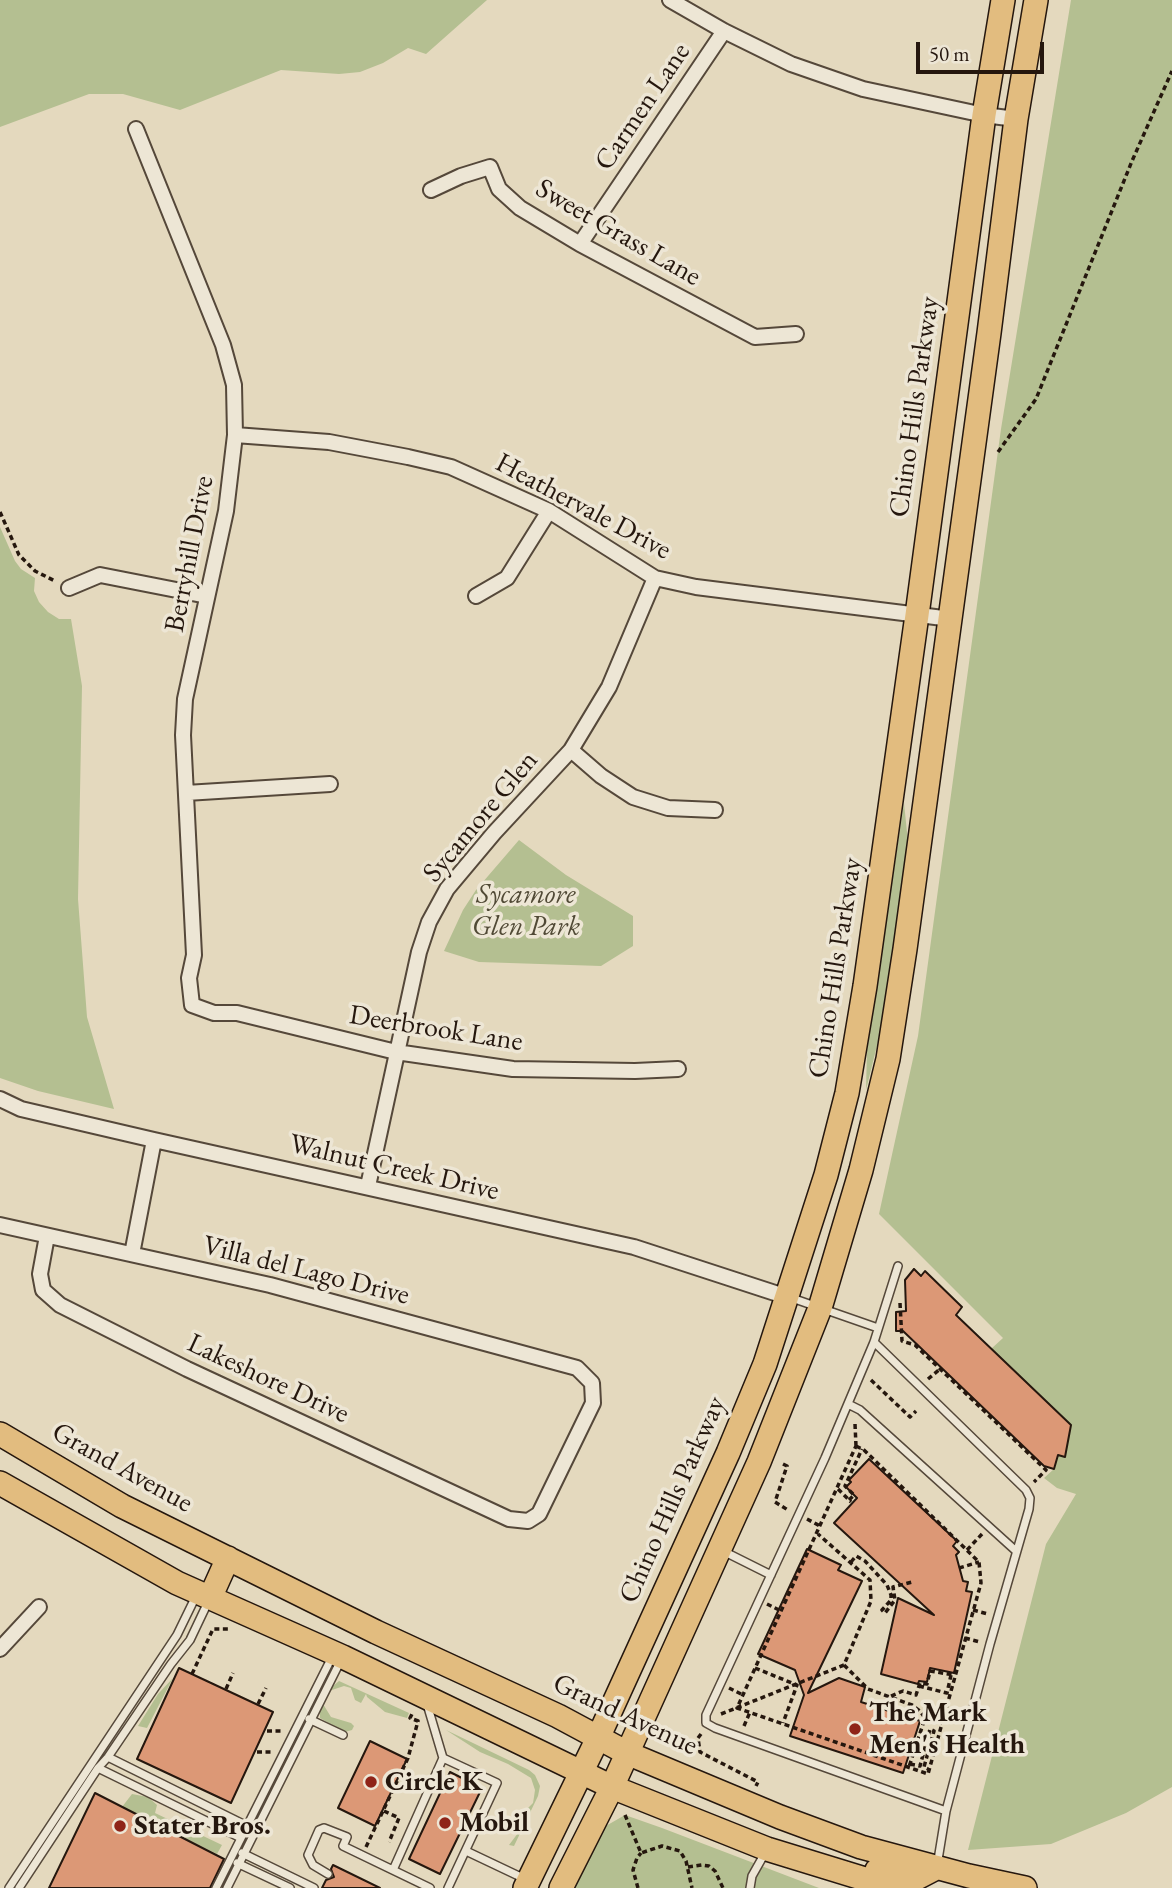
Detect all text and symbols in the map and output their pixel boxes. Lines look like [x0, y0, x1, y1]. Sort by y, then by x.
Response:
scale bar [920, 28, 1048, 72]
street label: Carmen Lane [588, 37, 698, 177]
text: 50 m [929, 40, 970, 67]
street label: Sweet Grass Lane [529, 172, 707, 294]
street label: Chino Hills Parkway [883, 294, 947, 520]
street label: Heathervale Drive [489, 447, 677, 567]
street label: Berryhill Drive [158, 473, 222, 635]
street label: Sycamore Glen [416, 745, 546, 889]
street label: Chino Hills Parkway [802, 855, 870, 1081]
park label: Sycamore Glen Park [472, 878, 580, 944]
street label: Deerbrook Lane [347, 999, 525, 1059]
street label: Walnut Creek Drive [286, 1128, 502, 1208]
street label: Villa del Lago Drive [199, 1229, 413, 1313]
street label: Lakeshore Drive [182, 1327, 354, 1431]
street label: Chino Hills Parkway [612, 1391, 734, 1609]
street label: Grand Avenue [46, 1416, 198, 1520]
street label: Grand Avenue [547, 1667, 703, 1763]
place label: The Mark Men's Health [869, 1696, 1025, 1762]
marker: The Mark Men's Health [847, 1721, 863, 1737]
place label: Circle K [385, 1765, 483, 1799]
marker: Circle K [363, 1774, 379, 1790]
place label: Mobil [459, 1806, 529, 1840]
place label: Stater Bros. [134, 1809, 271, 1843]
marker: Mobil [437, 1815, 453, 1831]
marker: Stater Bros. [112, 1818, 128, 1834]

